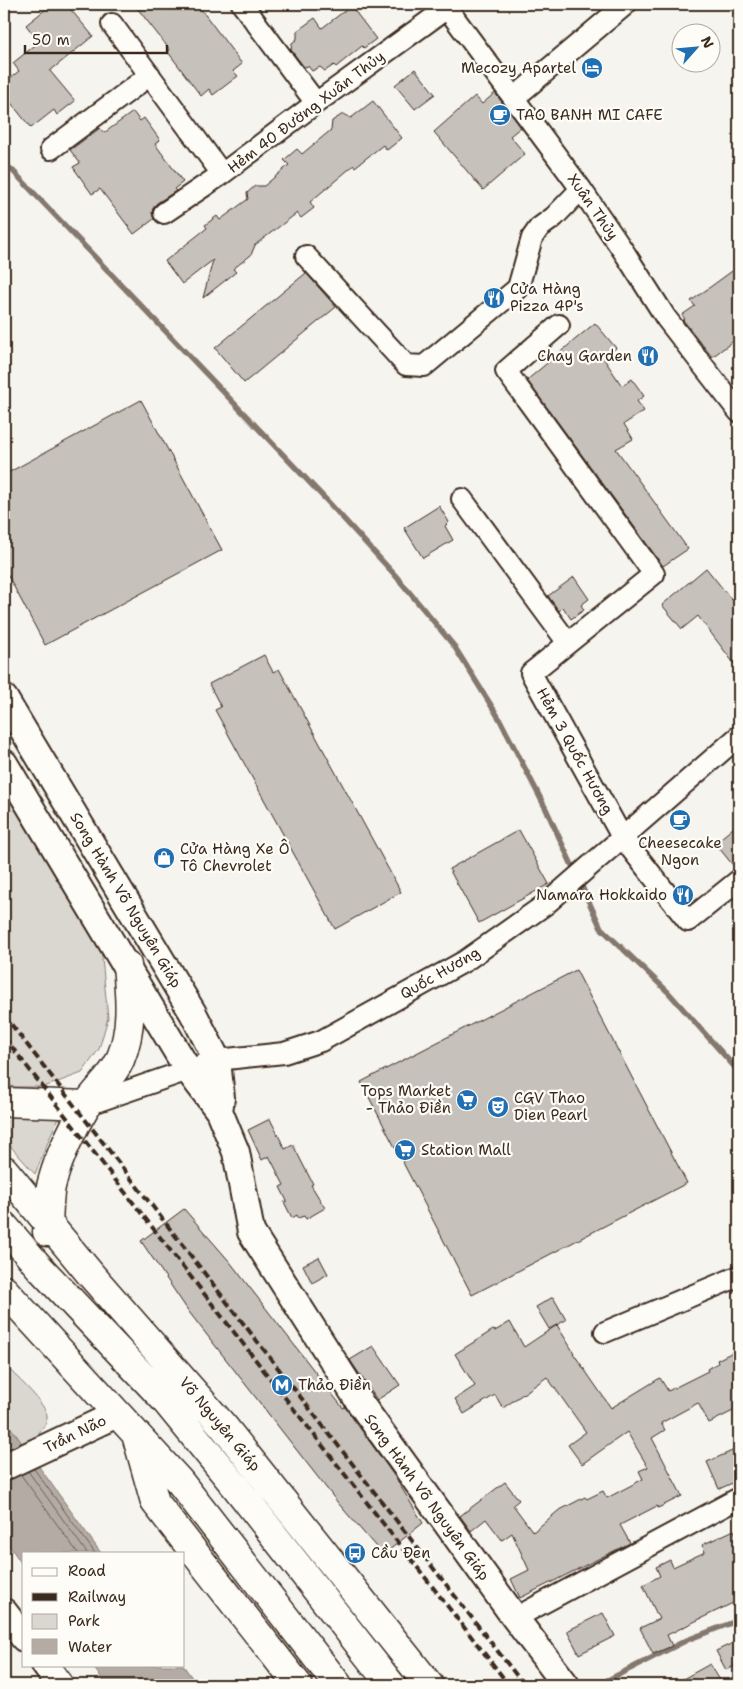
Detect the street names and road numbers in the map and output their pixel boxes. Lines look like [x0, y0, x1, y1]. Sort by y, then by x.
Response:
street label: Hẻm 40 Đường Xuân Thủy [223, 46, 389, 178]
street label: Xuân Thủy [563, 170, 623, 244]
street label: Hẻm 3 Quốc Hương [532, 684, 618, 818]
street label: Song Hành Võ Nguyên Giáp [66, 808, 186, 992]
street label: Quốc Hương [396, 942, 484, 1004]
street label: Võ Nguyên Giáp [175, 1373, 265, 1475]
street label: Trần Não [40, 1410, 110, 1458]
street label: Song Hành Võ Nguyên Giáp [360, 1410, 494, 1584]

